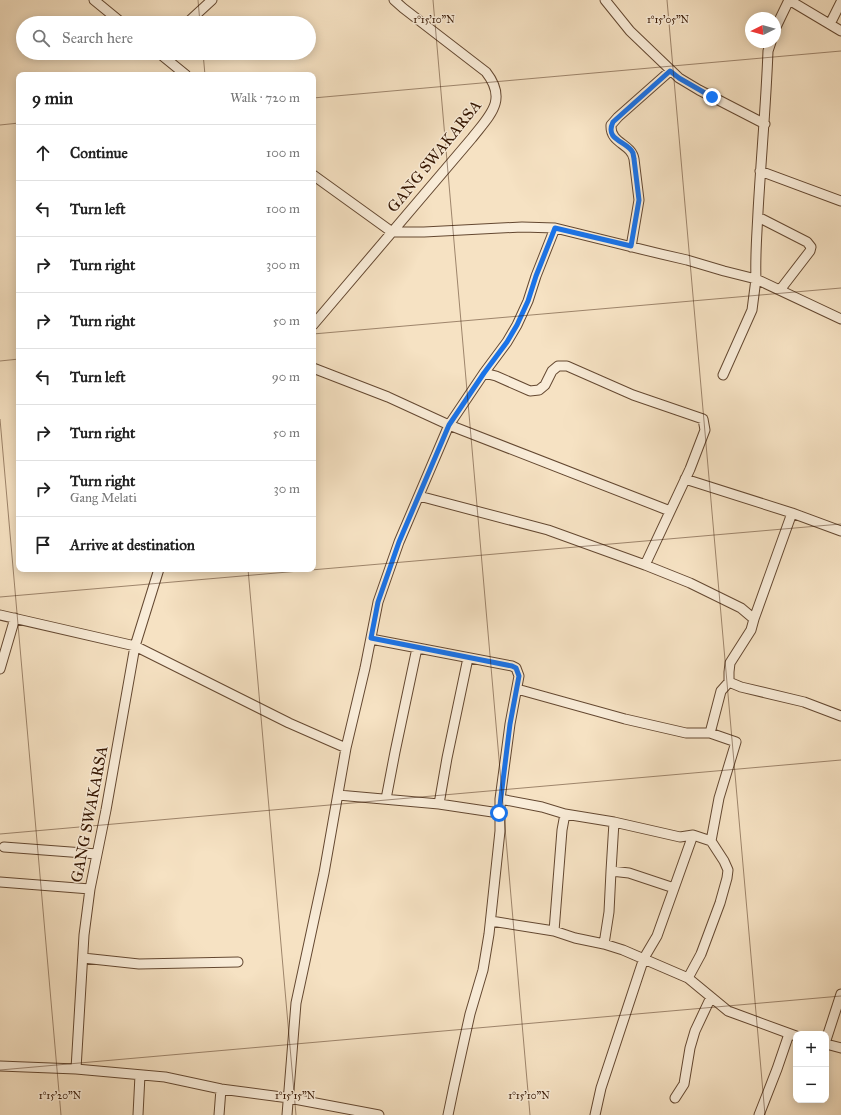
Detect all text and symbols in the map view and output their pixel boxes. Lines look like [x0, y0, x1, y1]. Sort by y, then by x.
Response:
north arrow [745, 12, 781, 48]
text: 1°15'10"N [413, 14, 455, 26]
text: 1°15'05"N [647, 14, 690, 26]
search box [16, 16, 316, 60]
icon: search [30, 27, 52, 49]
text: Search here [62, 29, 133, 47]
text: 9 min [32, 88, 73, 109]
route end [703, 88, 721, 106]
text: Walk · 720 m [230, 90, 300, 106]
street label: GANG SWAKARSA [383, 96, 485, 216]
icon: ahead [32, 142, 54, 164]
text: Continue [70, 144, 128, 162]
text: 100 m [266, 145, 300, 161]
icon: left [32, 198, 54, 220]
text: Turn left [70, 200, 126, 218]
text: 100 m [266, 201, 300, 217]
icon: right [32, 254, 54, 276]
text: Turn right [70, 256, 135, 274]
text: 300 m [266, 257, 300, 273]
icon: right [32, 310, 54, 332]
text: Turn right [70, 312, 135, 330]
text: 50 m [273, 313, 300, 329]
icon: left [32, 366, 54, 388]
text: Turn left [70, 368, 126, 386]
text: 90 m [272, 369, 300, 385]
icon: right [32, 422, 54, 444]
text: Turn right [70, 424, 135, 442]
text: 50 m [273, 425, 300, 441]
text: Turn right [70, 472, 135, 490]
icon: right [32, 478, 54, 500]
text: 30 m [274, 481, 300, 497]
text: Gang Melati [70, 490, 137, 506]
icon: arrive [32, 534, 54, 556]
text: Arrive at destination [70, 536, 195, 554]
street label: GANG SWAKARSA [66, 744, 112, 884]
route start [490, 804, 508, 822]
map controls [793, 1031, 829, 1103]
button: + [793, 1031, 829, 1067]
button: − [793, 1067, 829, 1103]
text: 1°15'20"N [39, 1090, 82, 1102]
text: 1°15'15"N [275, 1090, 316, 1102]
text: 1°15'10"N [508, 1090, 550, 1102]

